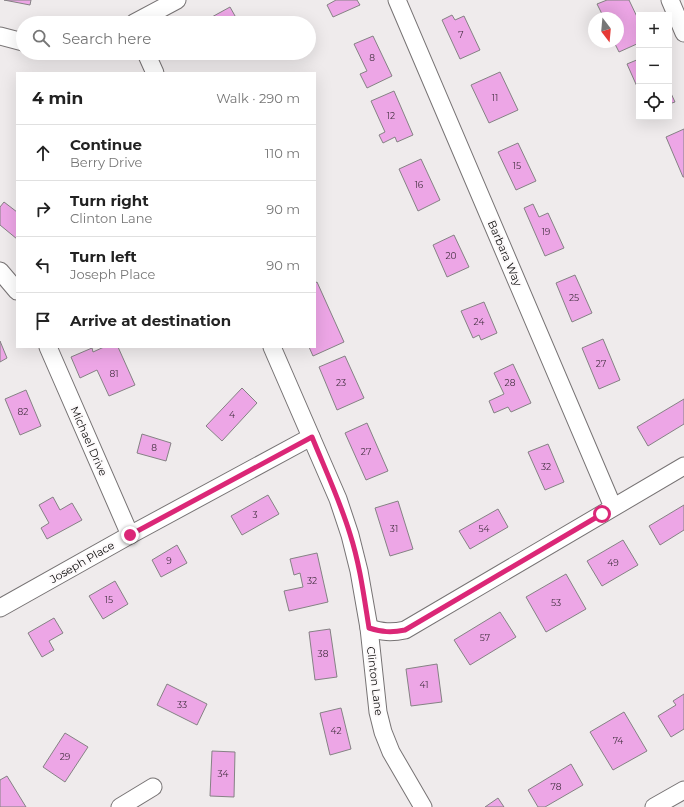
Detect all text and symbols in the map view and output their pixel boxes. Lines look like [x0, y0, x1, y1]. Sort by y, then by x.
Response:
north arrow [588, 12, 624, 48]
map controls [636, 12, 672, 120]
button: + [636, 12, 672, 48]
search box [16, 16, 316, 60]
icon: search [30, 27, 52, 49]
text: Search here [62, 29, 151, 48]
house number: 7 [458, 29, 464, 40]
button: − [636, 48, 672, 84]
house number: 8 [369, 52, 375, 63]
button: locate [636, 84, 672, 120]
text: 4 min [32, 88, 83, 108]
text: Walk · 290 m [216, 90, 300, 106]
house number: 11 [492, 92, 498, 103]
house number: 12 [387, 110, 395, 121]
text: Continue [70, 135, 142, 154]
icon: ahead [32, 142, 54, 164]
text: 110 m [265, 145, 300, 161]
text: Berry Drive [70, 154, 142, 170]
house number: 15 [513, 160, 521, 171]
house number: 16 [415, 179, 424, 190]
text: Turn right [70, 191, 149, 210]
icon: right [32, 198, 54, 220]
text: 90 m [266, 201, 300, 217]
text: Clinton Lane [70, 210, 152, 226]
street label: Barbara Way [485, 218, 525, 288]
house number: 19 [542, 226, 551, 237]
text: Turn left [70, 247, 137, 266]
house number: 20 [445, 250, 457, 261]
icon: left [32, 254, 54, 276]
text: 90 m [266, 257, 300, 273]
text: Joseph Place [70, 266, 155, 282]
house number: 25 [569, 292, 579, 303]
icon: arrive [32, 310, 54, 332]
text: Arrive at destination [70, 311, 231, 330]
house number: 24 [474, 316, 484, 327]
house number: 27 [596, 358, 606, 369]
house number: 81 [110, 368, 119, 379]
house number: 23 [336, 377, 346, 388]
house number: 28 [505, 377, 516, 388]
street label: Michael Drive [67, 404, 111, 478]
house number: 82 [18, 406, 28, 417]
house number: 4 [229, 409, 235, 420]
house number: 8 [151, 442, 157, 453]
house number: 27 [361, 446, 371, 457]
house number: 32 [541, 461, 551, 472]
route start [593, 505, 611, 523]
house number: 3 [252, 509, 258, 520]
house number: 31 [390, 523, 398, 534]
house number: 54 [478, 523, 490, 534]
route end [121, 526, 139, 544]
street label: Joseph Place [46, 538, 117, 587]
house number: 9 [166, 555, 172, 566]
house number: 49 [607, 557, 619, 568]
house number: 32 [307, 575, 317, 586]
house number: 15 [105, 594, 113, 605]
house number: 53 [551, 597, 561, 608]
house number: 57 [480, 632, 490, 643]
street label: Clinton Lane [364, 646, 386, 717]
house number: 38 [318, 648, 329, 659]
house number: 41 [420, 679, 428, 690]
house number: 33 [177, 699, 187, 710]
house number: 42 [330, 725, 342, 736]
house number: 74 [613, 735, 623, 746]
house number: 29 [60, 751, 71, 762]
house number: 34 [217, 768, 229, 779]
house number: 78 [551, 781, 562, 792]

